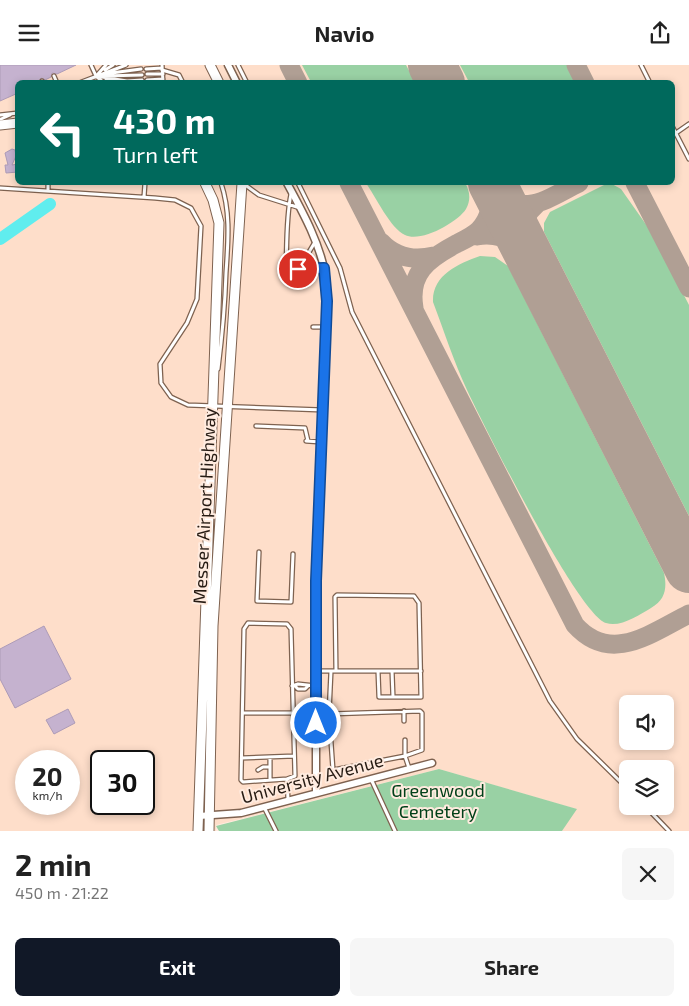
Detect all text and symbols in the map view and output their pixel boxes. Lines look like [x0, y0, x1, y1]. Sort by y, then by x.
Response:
icon: menu [15, 19, 43, 47]
icon: share [646, 19, 674, 47]
text: Navio [315, 20, 374, 46]
text: 430 m [113, 99, 216, 141]
icon: left [30, 100, 95, 165]
text: Turn left [113, 141, 198, 167]
pin [277, 248, 319, 290]
icon: arrive [284, 255, 312, 283]
street label: Messer Airport Highway [188, 407, 220, 605]
map controls [619, 695, 674, 815]
button: sound [619, 695, 674, 750]
position arrow [289, 696, 341, 748]
street label: University Avenue [238, 748, 386, 808]
speed limit sign: 30 [90, 750, 155, 815]
button: layers [619, 760, 674, 815]
text: 20 [32, 761, 63, 791]
park label: Greenwood Cemetery [391, 779, 485, 822]
text: km/h [33, 788, 62, 802]
text: 2 min [15, 846, 92, 882]
button: close [622, 848, 674, 900]
text: 450 m · 21:22 [15, 883, 109, 902]
button: Exit [15, 938, 340, 996]
button: Share [350, 938, 674, 996]

